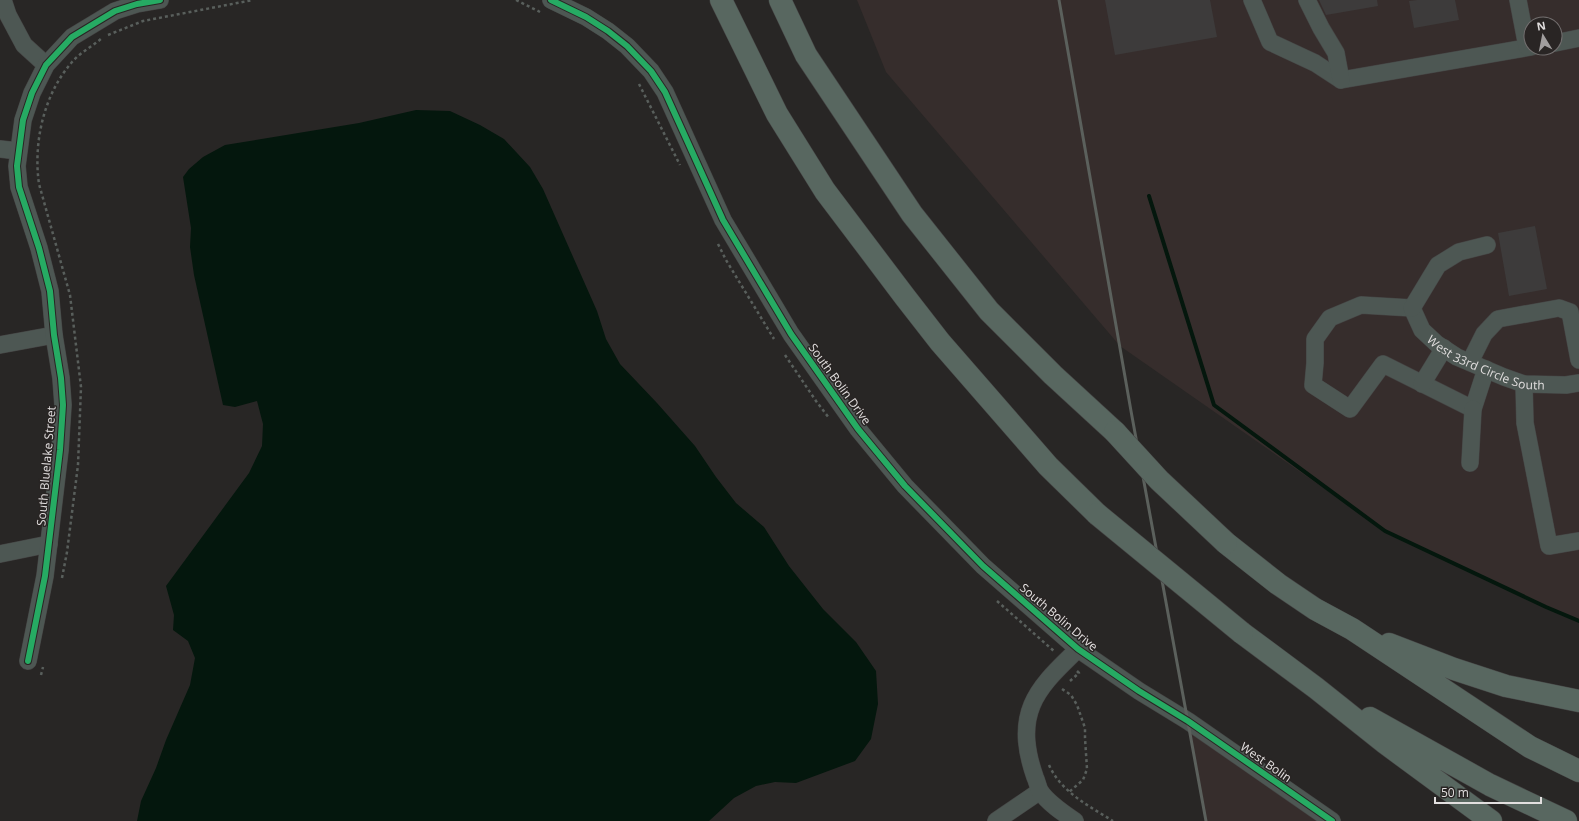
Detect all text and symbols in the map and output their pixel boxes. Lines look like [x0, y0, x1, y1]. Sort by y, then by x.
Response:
north arrow [1523, 16, 1563, 56]
text: N [1535, 17, 1547, 34]
street label: West 33rd Circle South [1424, 331, 1545, 393]
street label: South Bolin Drive [805, 340, 875, 428]
street label: South Bluelake Street [32, 405, 60, 527]
street label: South Bolin Drive [1016, 579, 1102, 655]
street label: West Bolin [1237, 738, 1295, 786]
scale bar [1435, 779, 1541, 805]
text: 50 m [1441, 784, 1469, 801]

